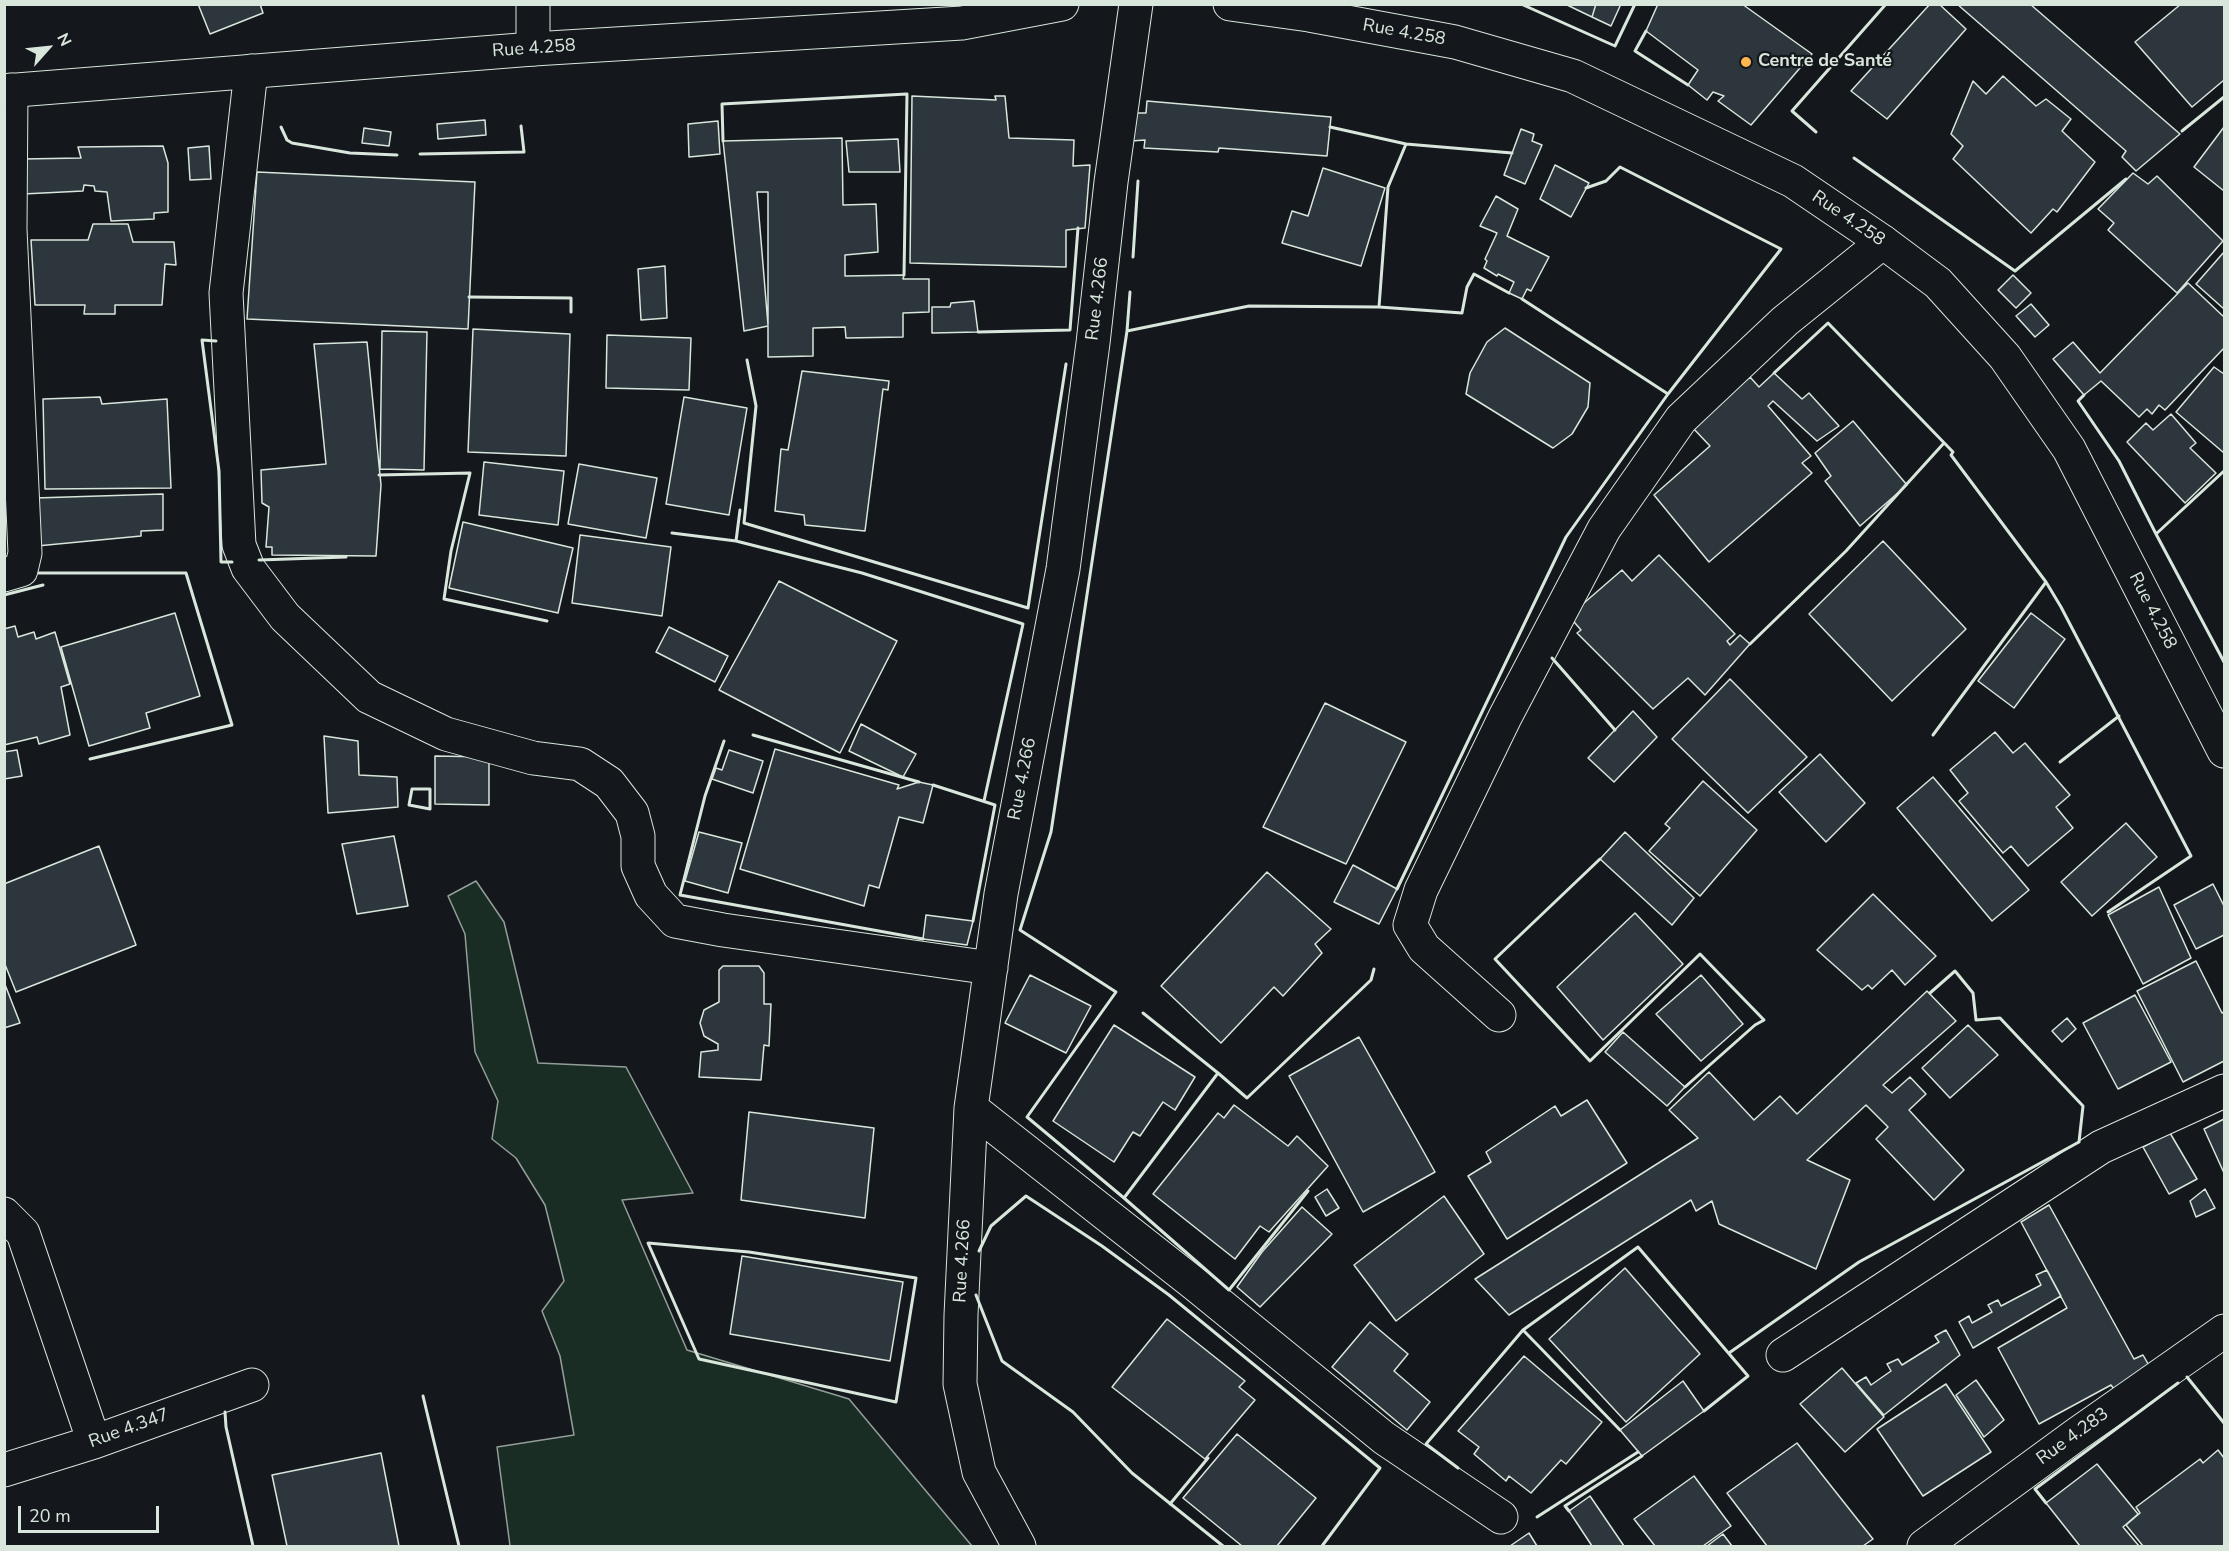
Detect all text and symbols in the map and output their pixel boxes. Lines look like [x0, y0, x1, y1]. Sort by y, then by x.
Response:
street label: Rue 4.258 [1361, 15, 1447, 51]
north arrow [18, 18, 78, 78]
text: N [52, 30, 77, 50]
street label: Rue 4.258 [492, 35, 576, 63]
place label: Centre de Santé [1758, 51, 1892, 73]
marker: Centre de Santé [1739, 55, 1753, 69]
street label: Rue 4.258 [1807, 187, 1889, 251]
street label: Rue 4.266 [1082, 256, 1114, 342]
street label: Rue 4.258 [2123, 569, 2181, 653]
street label: Rue 4.266 [1004, 736, 1042, 822]
street label: Rue 4.266 [950, 1219, 976, 1303]
street label: Rue 4.283 [2033, 1404, 2113, 1470]
street label: Rue 4.347 [86, 1405, 172, 1453]
scale bar [21, 1494, 162, 1532]
text: 20 m [29, 1504, 71, 1528]

